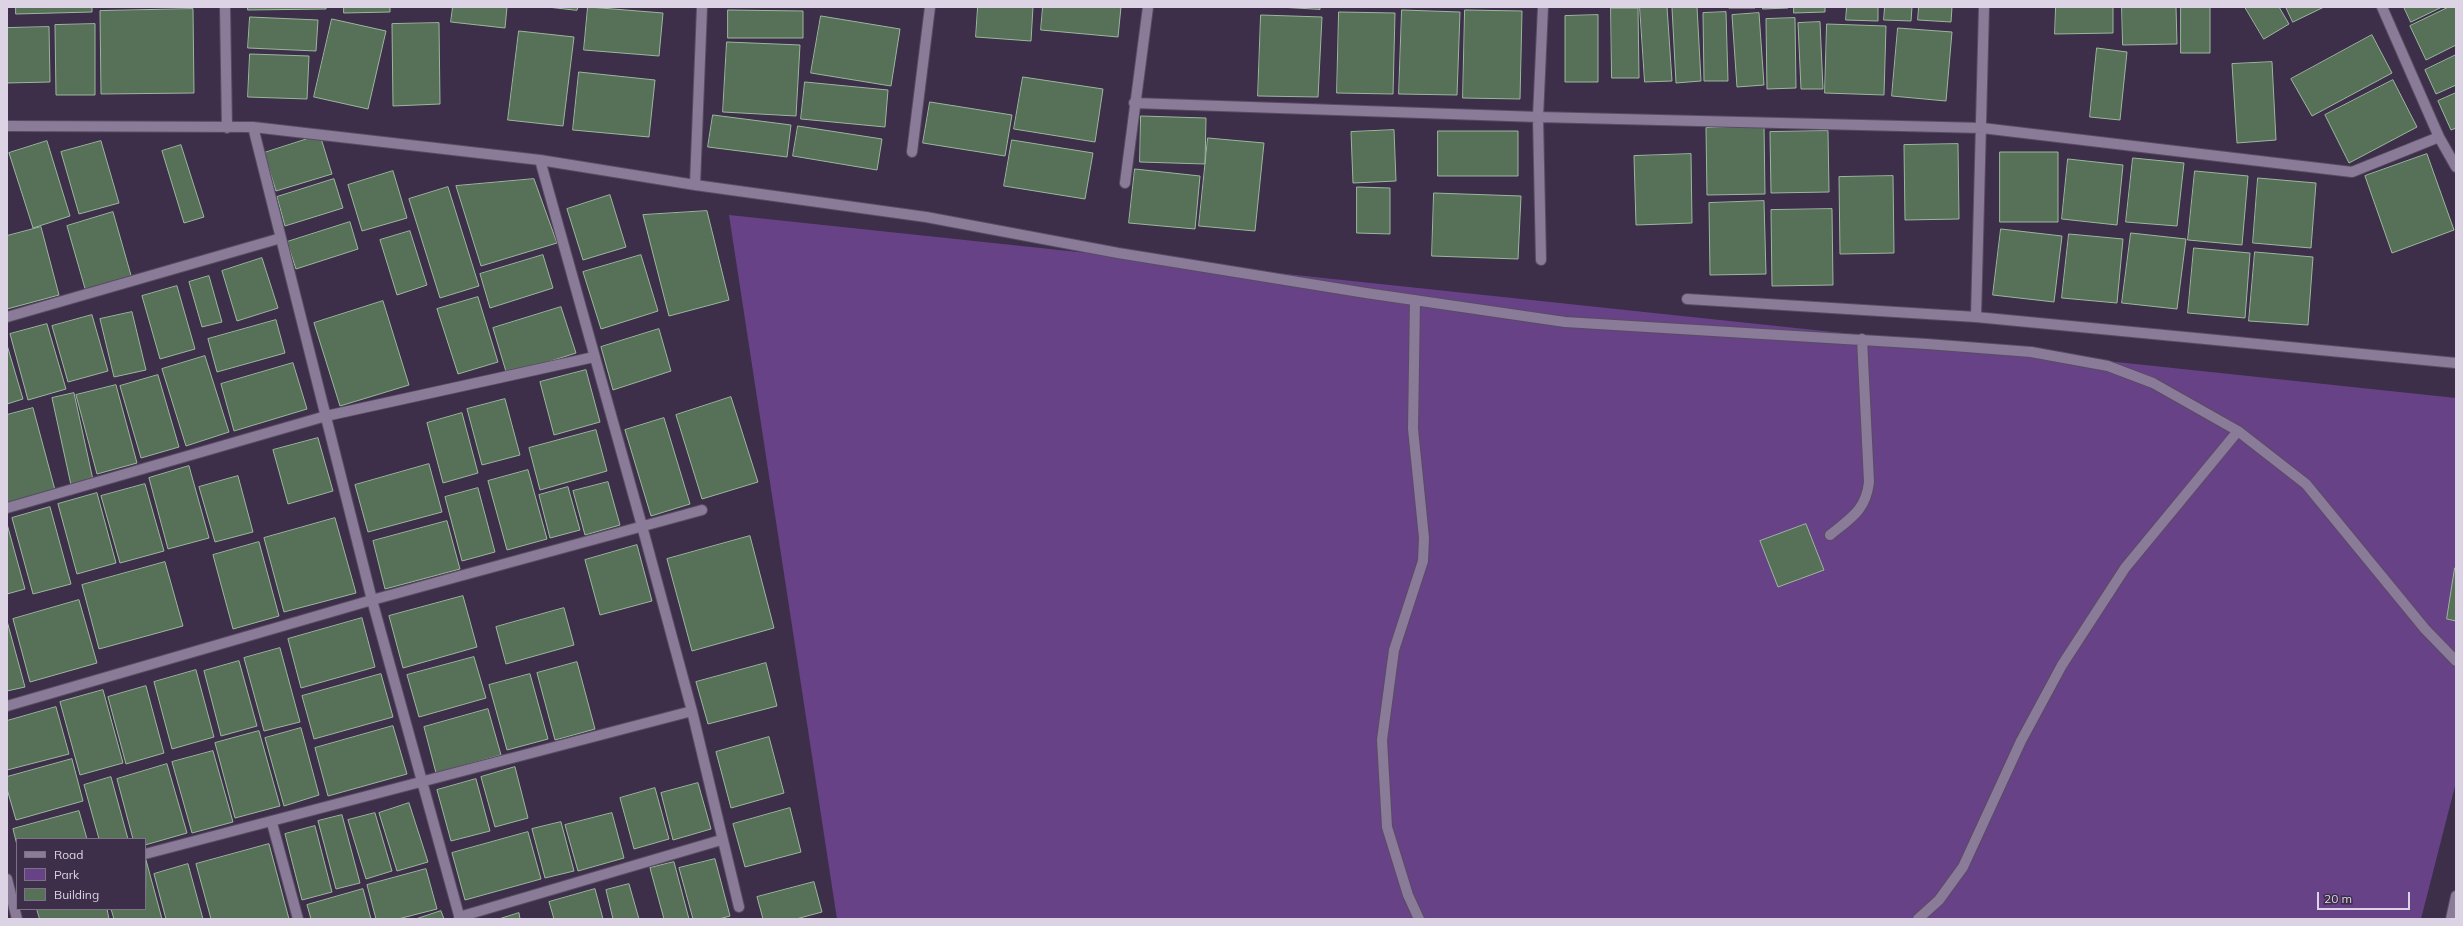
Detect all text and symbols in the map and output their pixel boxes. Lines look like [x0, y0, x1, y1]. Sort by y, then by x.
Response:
legend [16, 838, 146, 910]
text: Road [54, 847, 83, 862]
text: Park [54, 867, 79, 882]
scale bar [2319, 884, 2412, 910]
text: Building [54, 887, 99, 902]
text: 20 m [2324, 891, 2352, 906]

